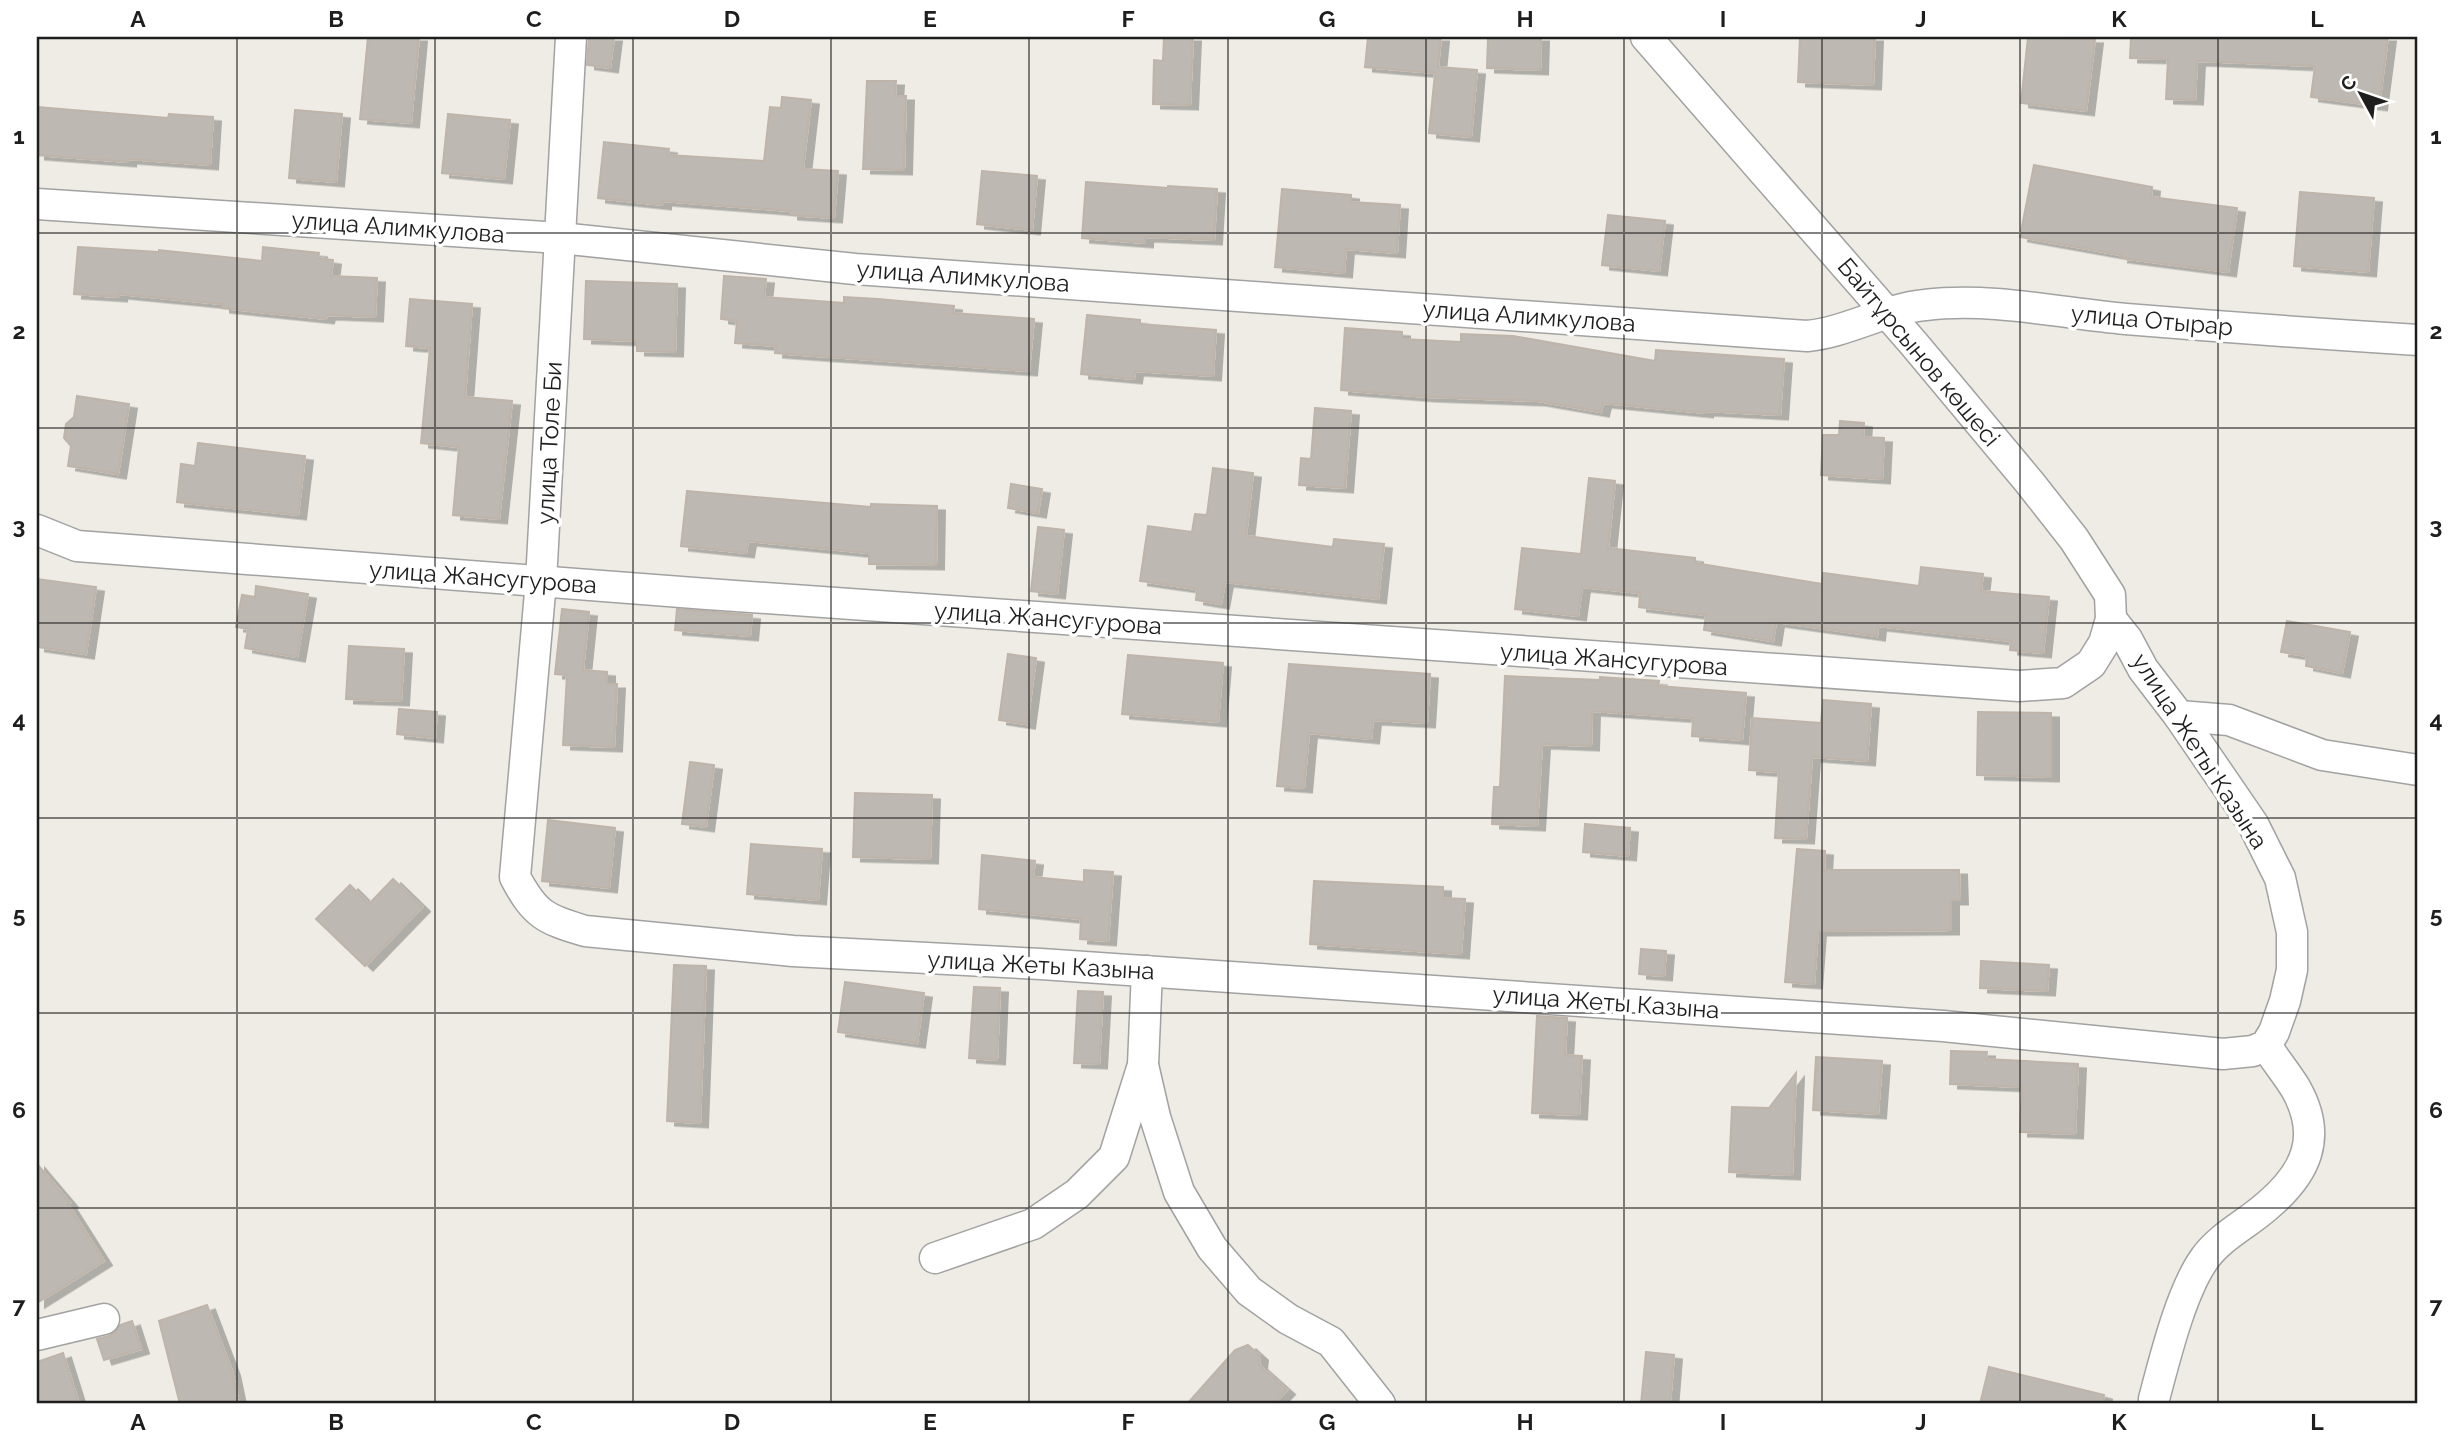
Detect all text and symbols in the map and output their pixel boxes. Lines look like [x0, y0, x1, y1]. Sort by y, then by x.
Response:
text: A [130, 5, 146, 32]
text: B [328, 5, 344, 32]
text: C [526, 5, 542, 32]
text: D [724, 5, 740, 32]
text: E [923, 5, 937, 32]
text: F [1121, 5, 1135, 32]
text: G [1319, 5, 1335, 32]
text: H [1516, 5, 1534, 32]
text: I [1720, 5, 1726, 32]
text: J [1915, 5, 1927, 32]
text: K [2111, 5, 2127, 32]
text: L [2310, 5, 2324, 32]
north arrow [2326, 60, 2396, 130]
text: С [2335, 71, 2361, 95]
text: 1 [13, 122, 25, 149]
text: 1 [2430, 122, 2442, 149]
street label: улица Алимкулова [290, 205, 506, 249]
street label: Байтұрсынов көшесі [1832, 252, 2006, 452]
street label: улица Алимкулова [855, 254, 1071, 298]
street label: улица Алимкулова [1421, 294, 1637, 338]
street label: улица Отырар [2070, 298, 2234, 342]
text: 2 [13, 317, 25, 344]
text: 2 [2430, 317, 2442, 344]
street label: улица Толе Би [530, 361, 568, 525]
text: 3 [13, 512, 25, 539]
text: 3 [2430, 512, 2442, 539]
street label: улица Жансугурова [368, 555, 598, 599]
street label: улица Жансугурова [933, 596, 1163, 640]
street label: улица Жансугурова [1499, 637, 1729, 681]
street label: улица Жеты Казына [2126, 648, 2274, 854]
text: 4 [12, 706, 26, 733]
text: 4 [2429, 706, 2443, 733]
text: 5 [13, 901, 26, 928]
text: 5 [2430, 901, 2443, 928]
street label: улица Жеты Казына [927, 945, 1155, 985]
street label: улица Жеты Казына [1492, 980, 1720, 1024]
text: 6 [12, 1096, 26, 1123]
text: 6 [2429, 1096, 2443, 1123]
text: 7 [13, 1291, 26, 1318]
text: 7 [2430, 1291, 2443, 1318]
text: A [130, 1408, 146, 1435]
text: B [328, 1408, 344, 1435]
text: C [526, 1408, 542, 1435]
text: D [724, 1408, 740, 1435]
text: E [923, 1408, 937, 1435]
text: F [1121, 1408, 1135, 1435]
text: G [1319, 1408, 1335, 1435]
text: H [1516, 1408, 1534, 1435]
text: I [1720, 1408, 1726, 1435]
text: J [1915, 1408, 1927, 1435]
text: K [2111, 1408, 2127, 1435]
text: L [2310, 1408, 2324, 1435]

